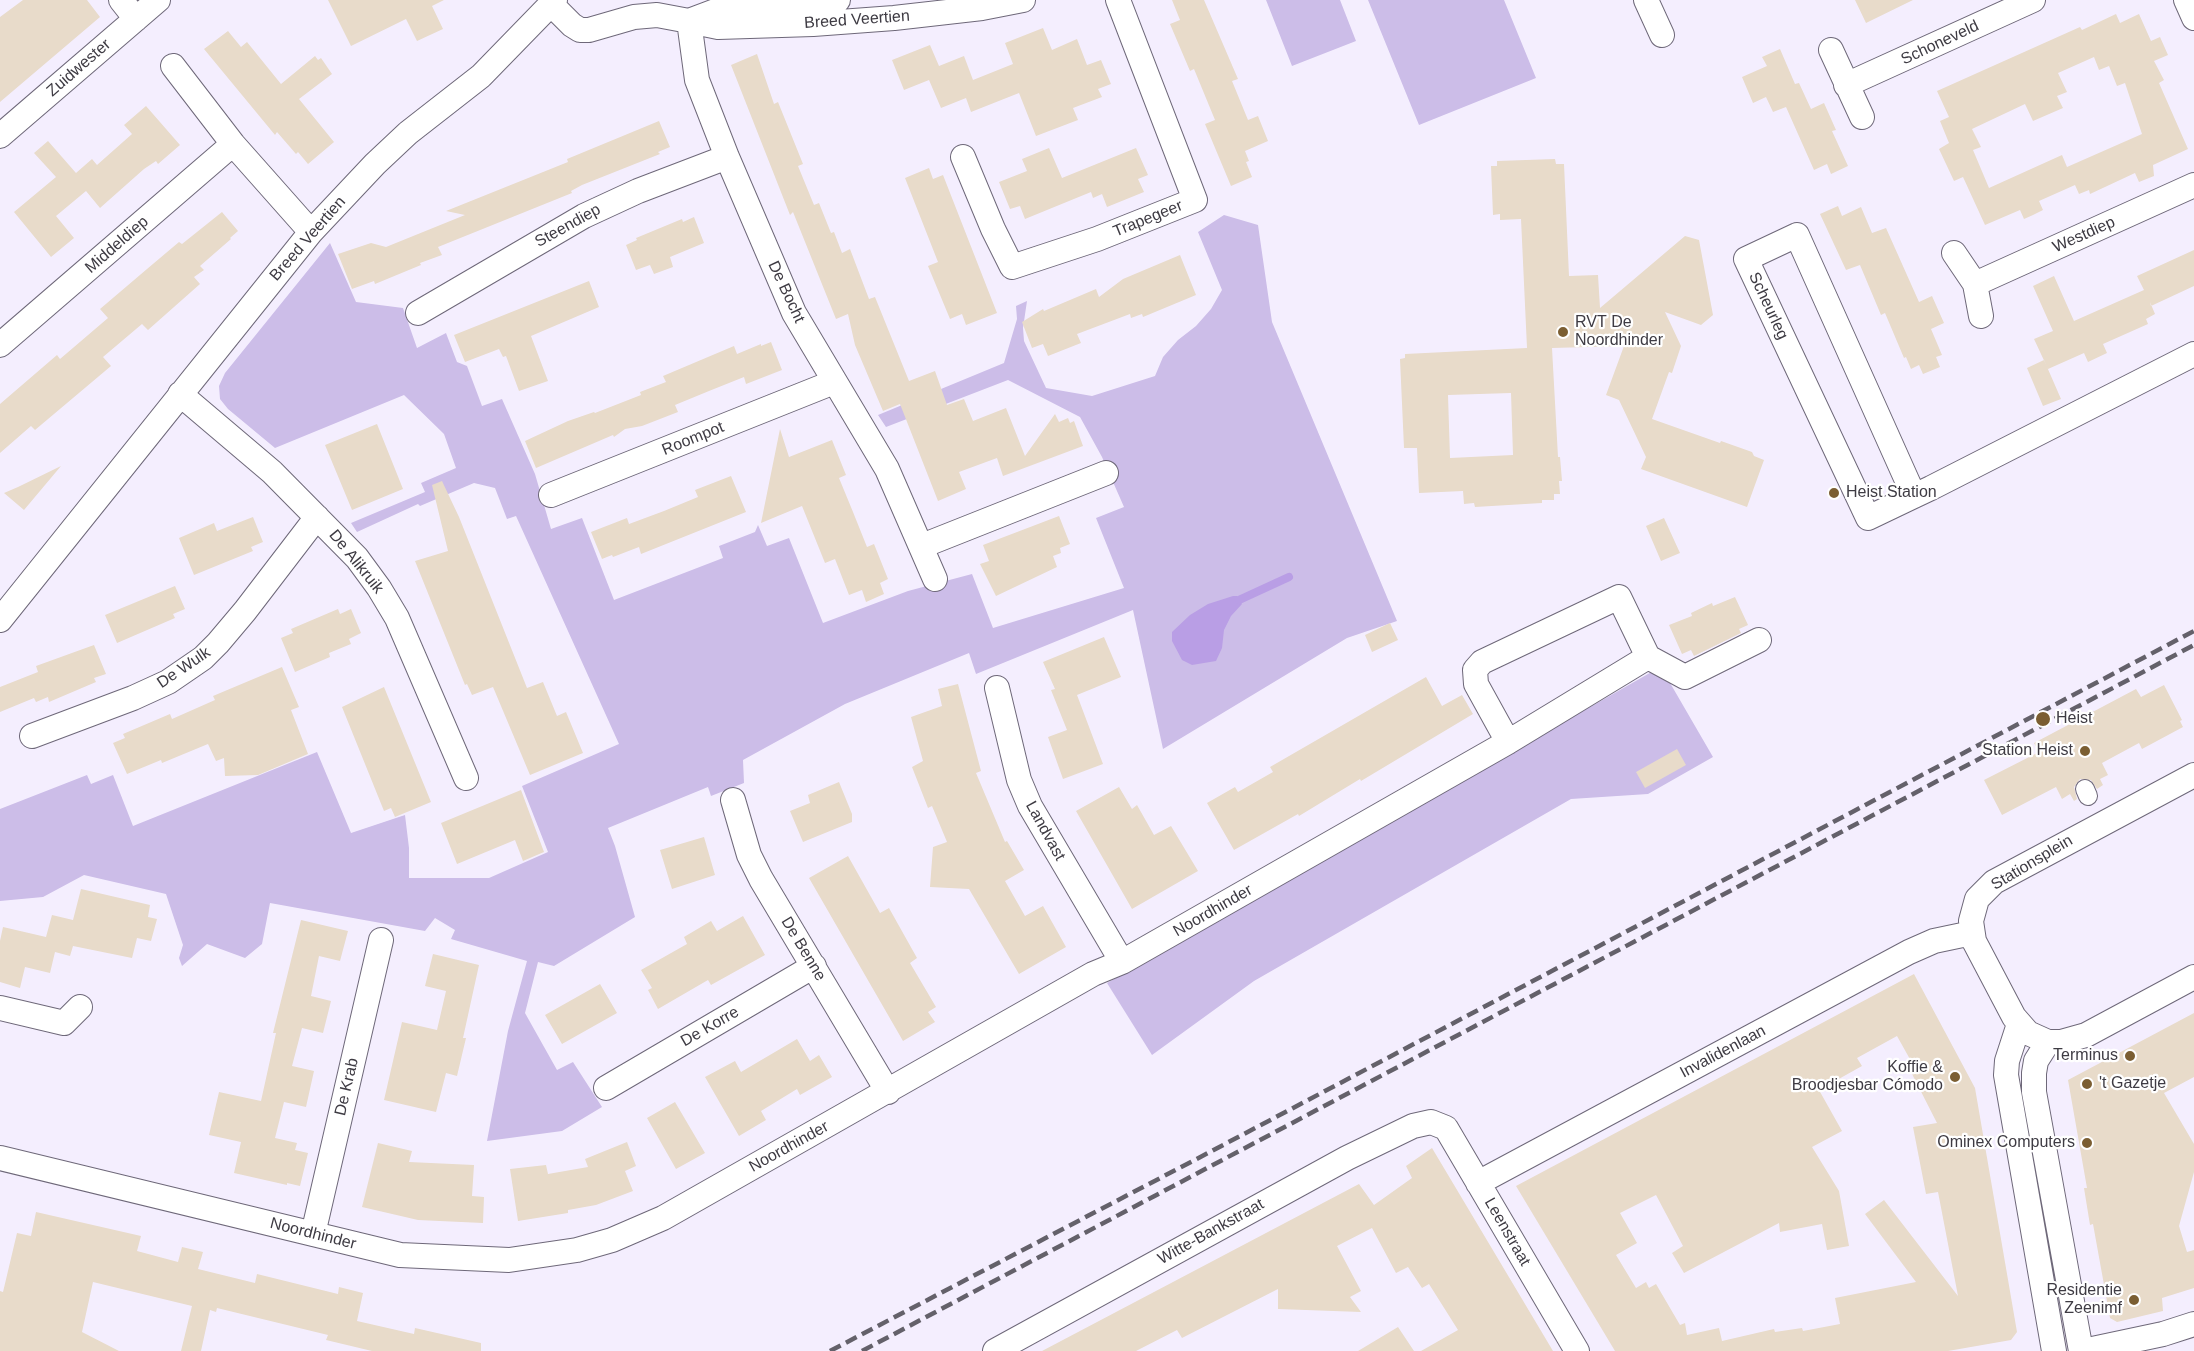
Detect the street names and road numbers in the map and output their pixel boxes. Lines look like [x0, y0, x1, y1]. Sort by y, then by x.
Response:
street label: Breed Veertien [804, 7, 910, 33]
street label: Schoneveld [1898, 17, 1982, 69]
street label: Zuidwester [43, 35, 115, 101]
street label: Breed Veertien [266, 193, 350, 285]
street label: Trapegeer [1110, 196, 1186, 242]
street label: Steendiep [532, 200, 604, 252]
street label: Middeldiep [82, 212, 152, 278]
street label: Westdiep [2050, 213, 2118, 257]
street label: De Bocht [763, 258, 809, 326]
street label: Scheurleg [1744, 269, 1792, 343]
street label: Roompot [659, 418, 727, 460]
street label: De Alikruik [324, 526, 388, 598]
street label: De Wulk [154, 643, 214, 693]
street label: Landvast [1021, 798, 1069, 864]
street label: Stationsplein [1988, 831, 2076, 895]
street label: Noordhinder [1170, 881, 1256, 941]
street label: De Benne [776, 914, 830, 984]
street label: De Korre [677, 1003, 743, 1051]
street label: Invalidenlaan [1677, 1021, 1769, 1083]
street label: De Krab [331, 1056, 363, 1118]
street label: Noordhinder [746, 1117, 832, 1177]
street label: Leenstraat [1480, 1194, 1534, 1270]
street label: Witte-Bankstraat [1155, 1195, 1267, 1269]
street label: Noordhinder [268, 1214, 358, 1254]

